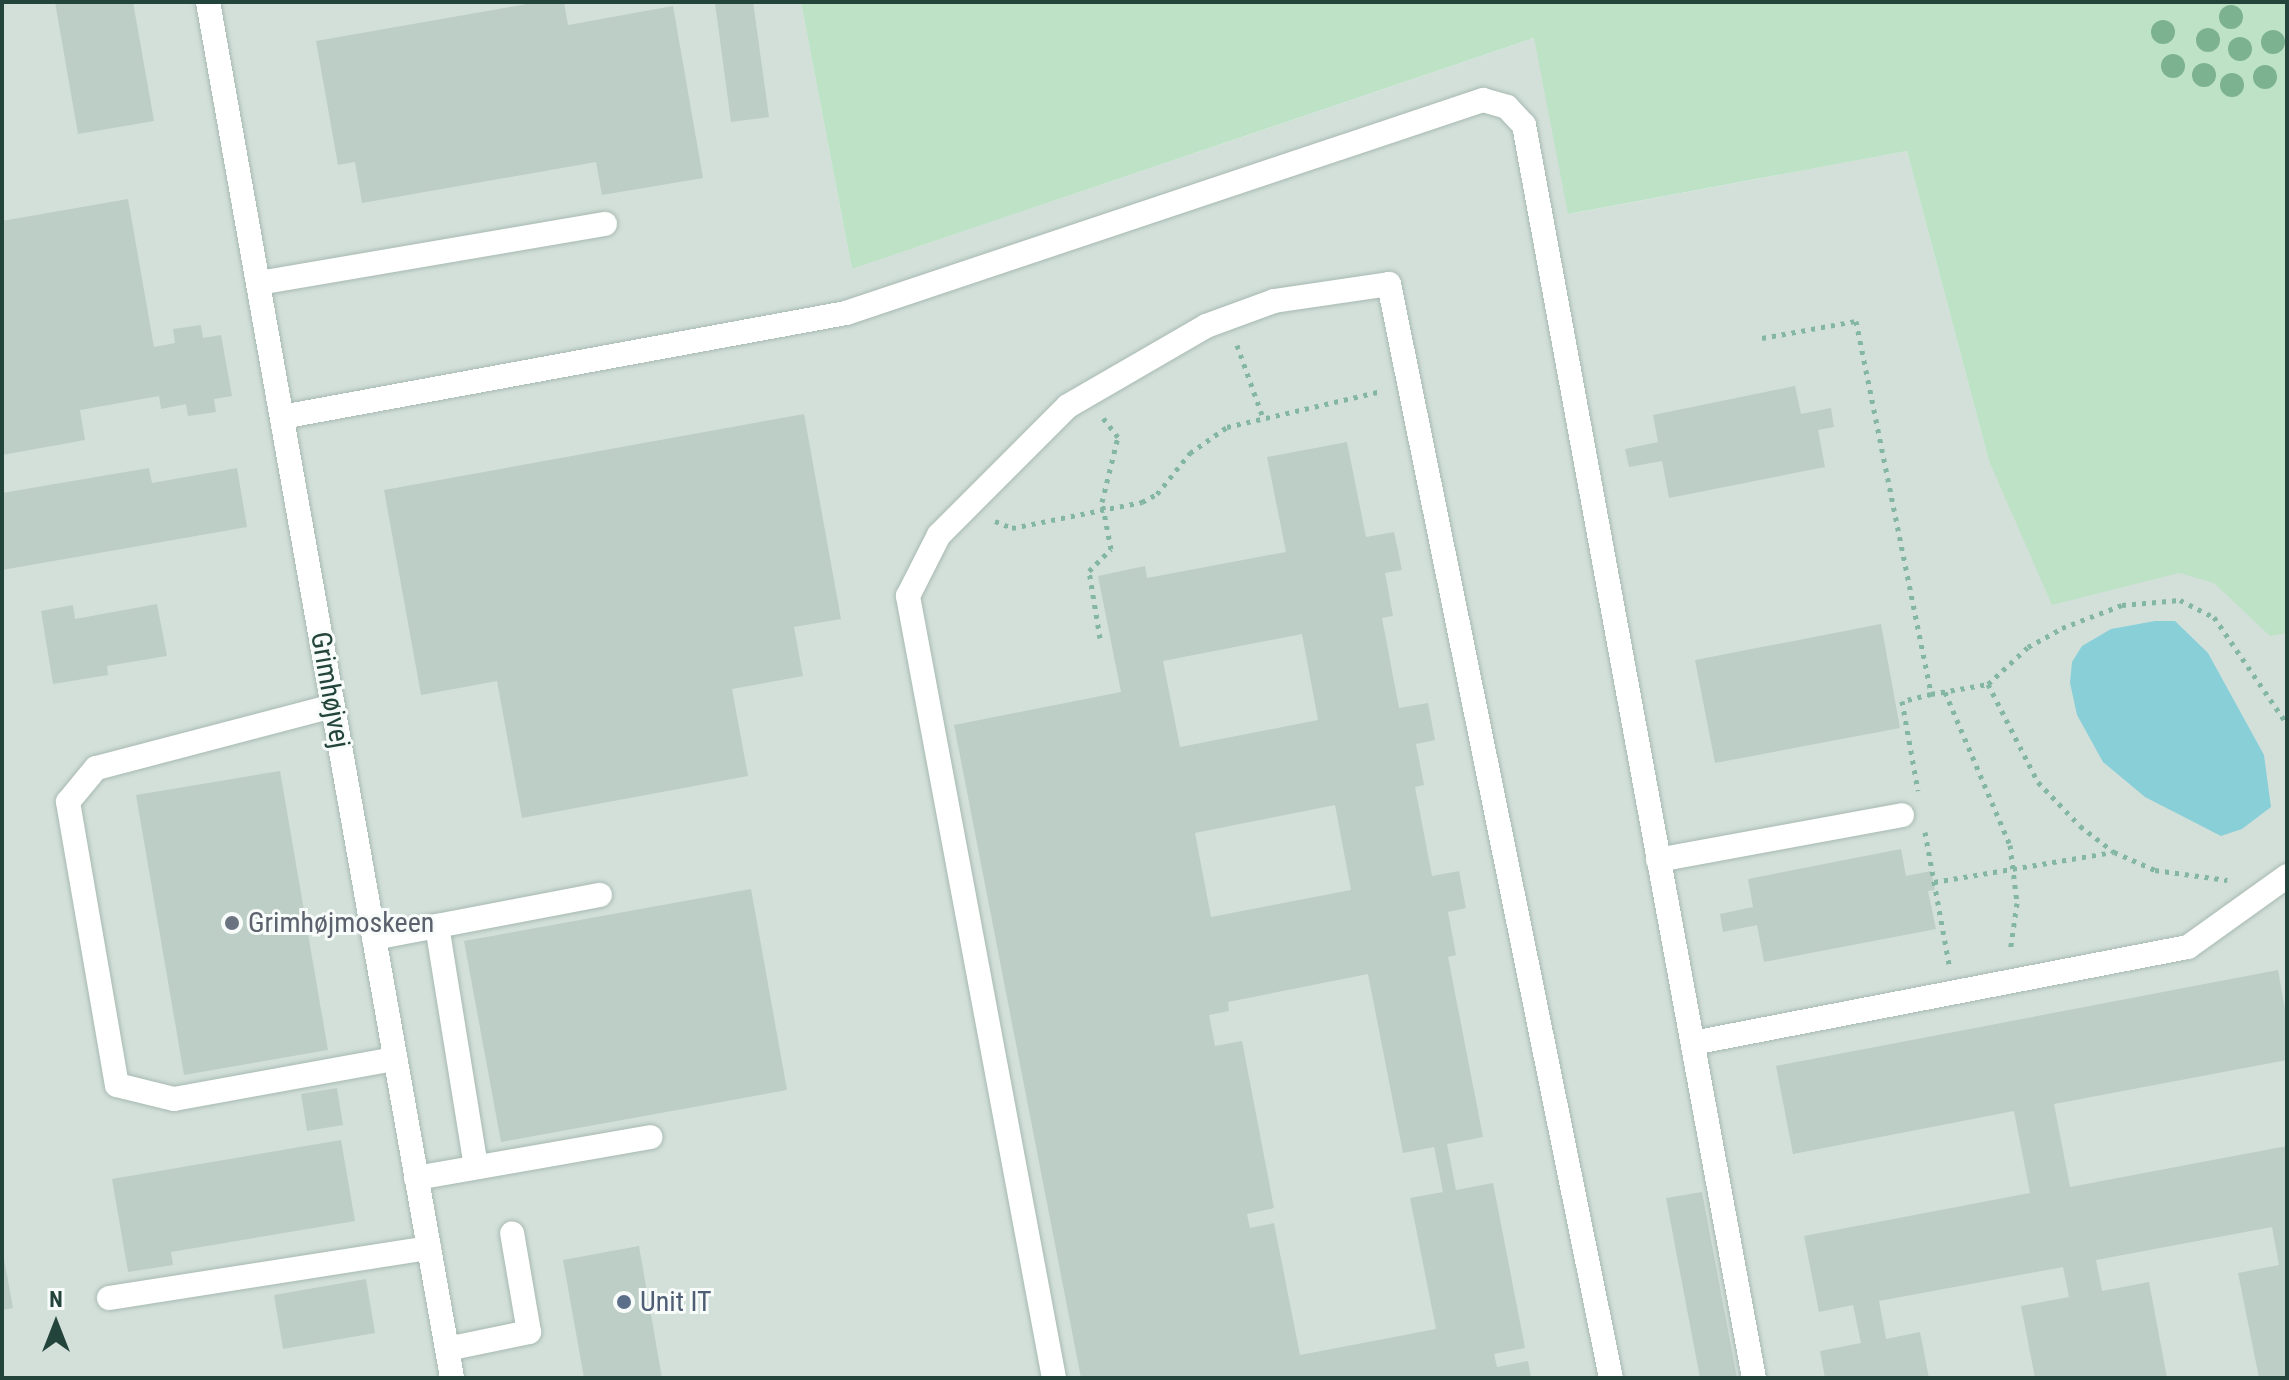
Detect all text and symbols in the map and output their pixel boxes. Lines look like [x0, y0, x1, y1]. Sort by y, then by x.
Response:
street label: Grimhøjvej [303, 629, 357, 751]
place label: Grimhøjmoskeen [248, 906, 434, 940]
marker: Grimhøjmoskeen [223, 914, 241, 932]
north arrow [16, 1284, 96, 1364]
place label: Unit IT [640, 1285, 712, 1319]
text: N [49, 1287, 63, 1312]
marker: Unit IT [615, 1293, 633, 1311]

